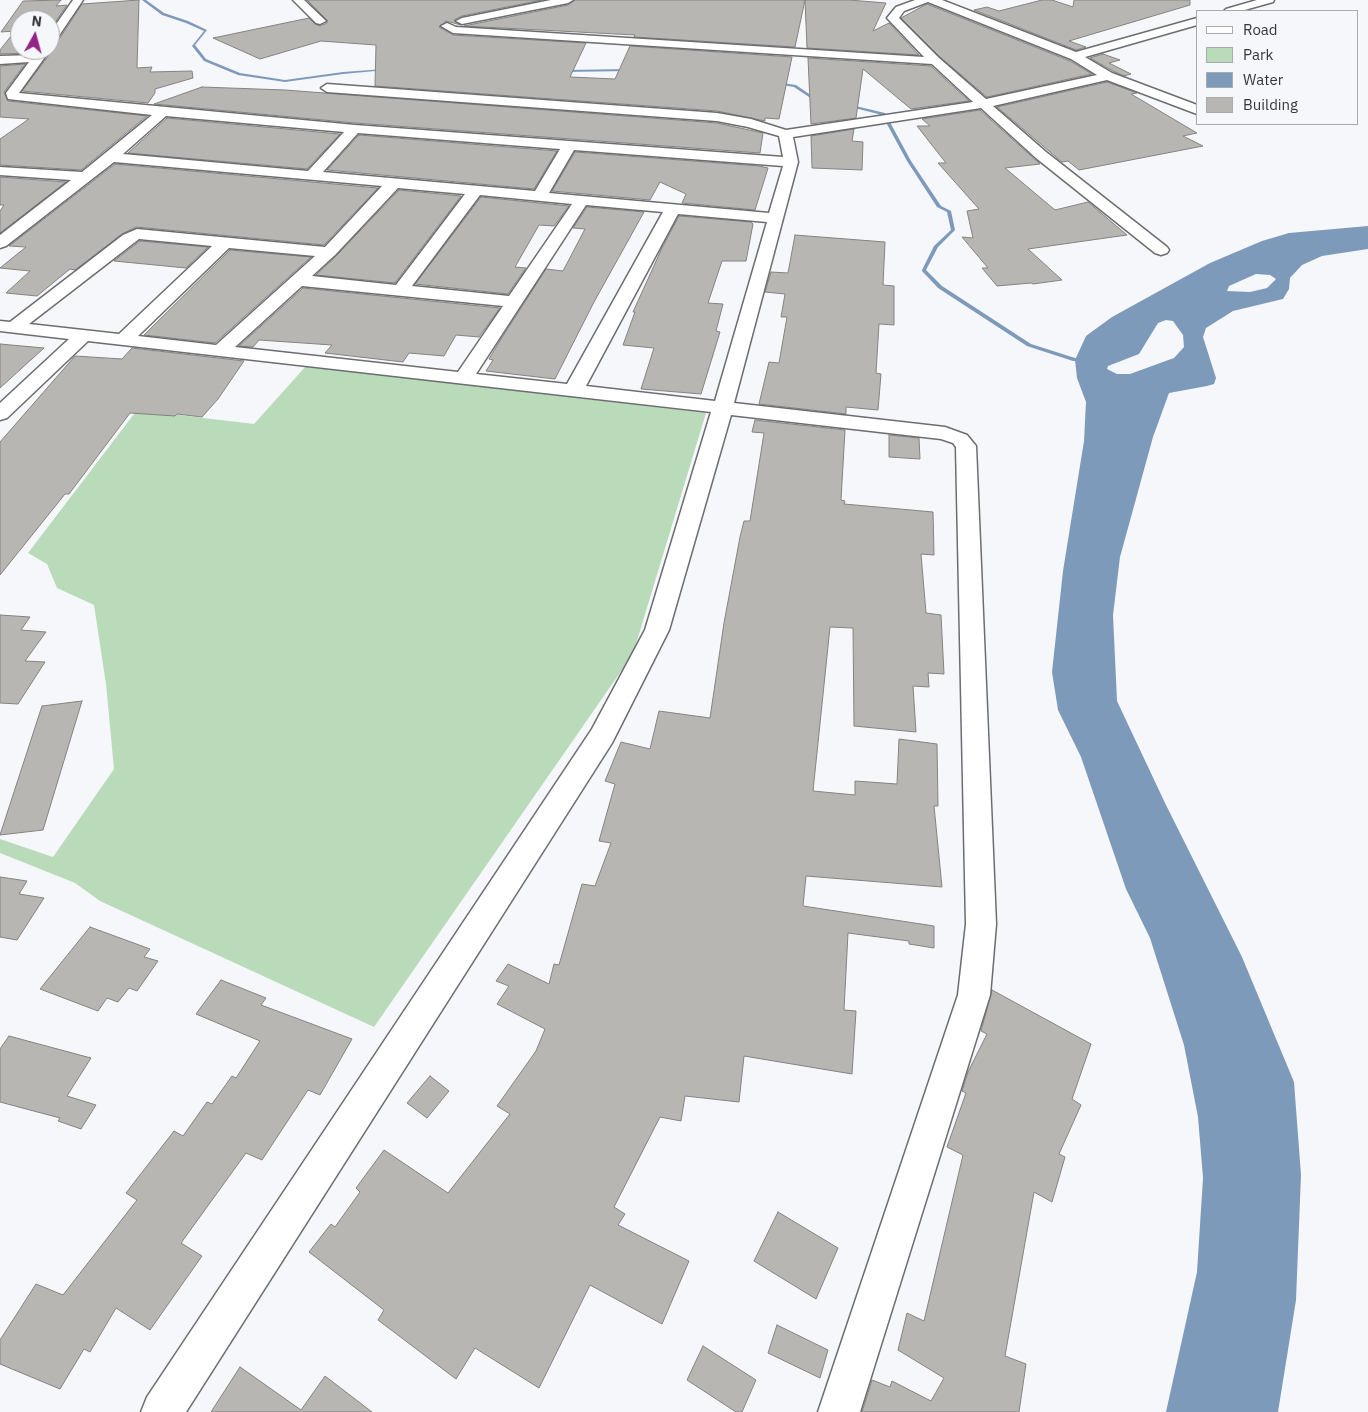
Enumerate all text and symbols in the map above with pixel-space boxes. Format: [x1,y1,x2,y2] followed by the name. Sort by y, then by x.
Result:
[10,10,60,60] north arrow
[1196,10,1358,125] legend
[31,12,43,31] text: N
[1243,20,1278,39] text: Road
[1243,45,1273,64] text: Park
[1243,70,1283,89] text: Water
[1243,95,1298,114] text: Building

